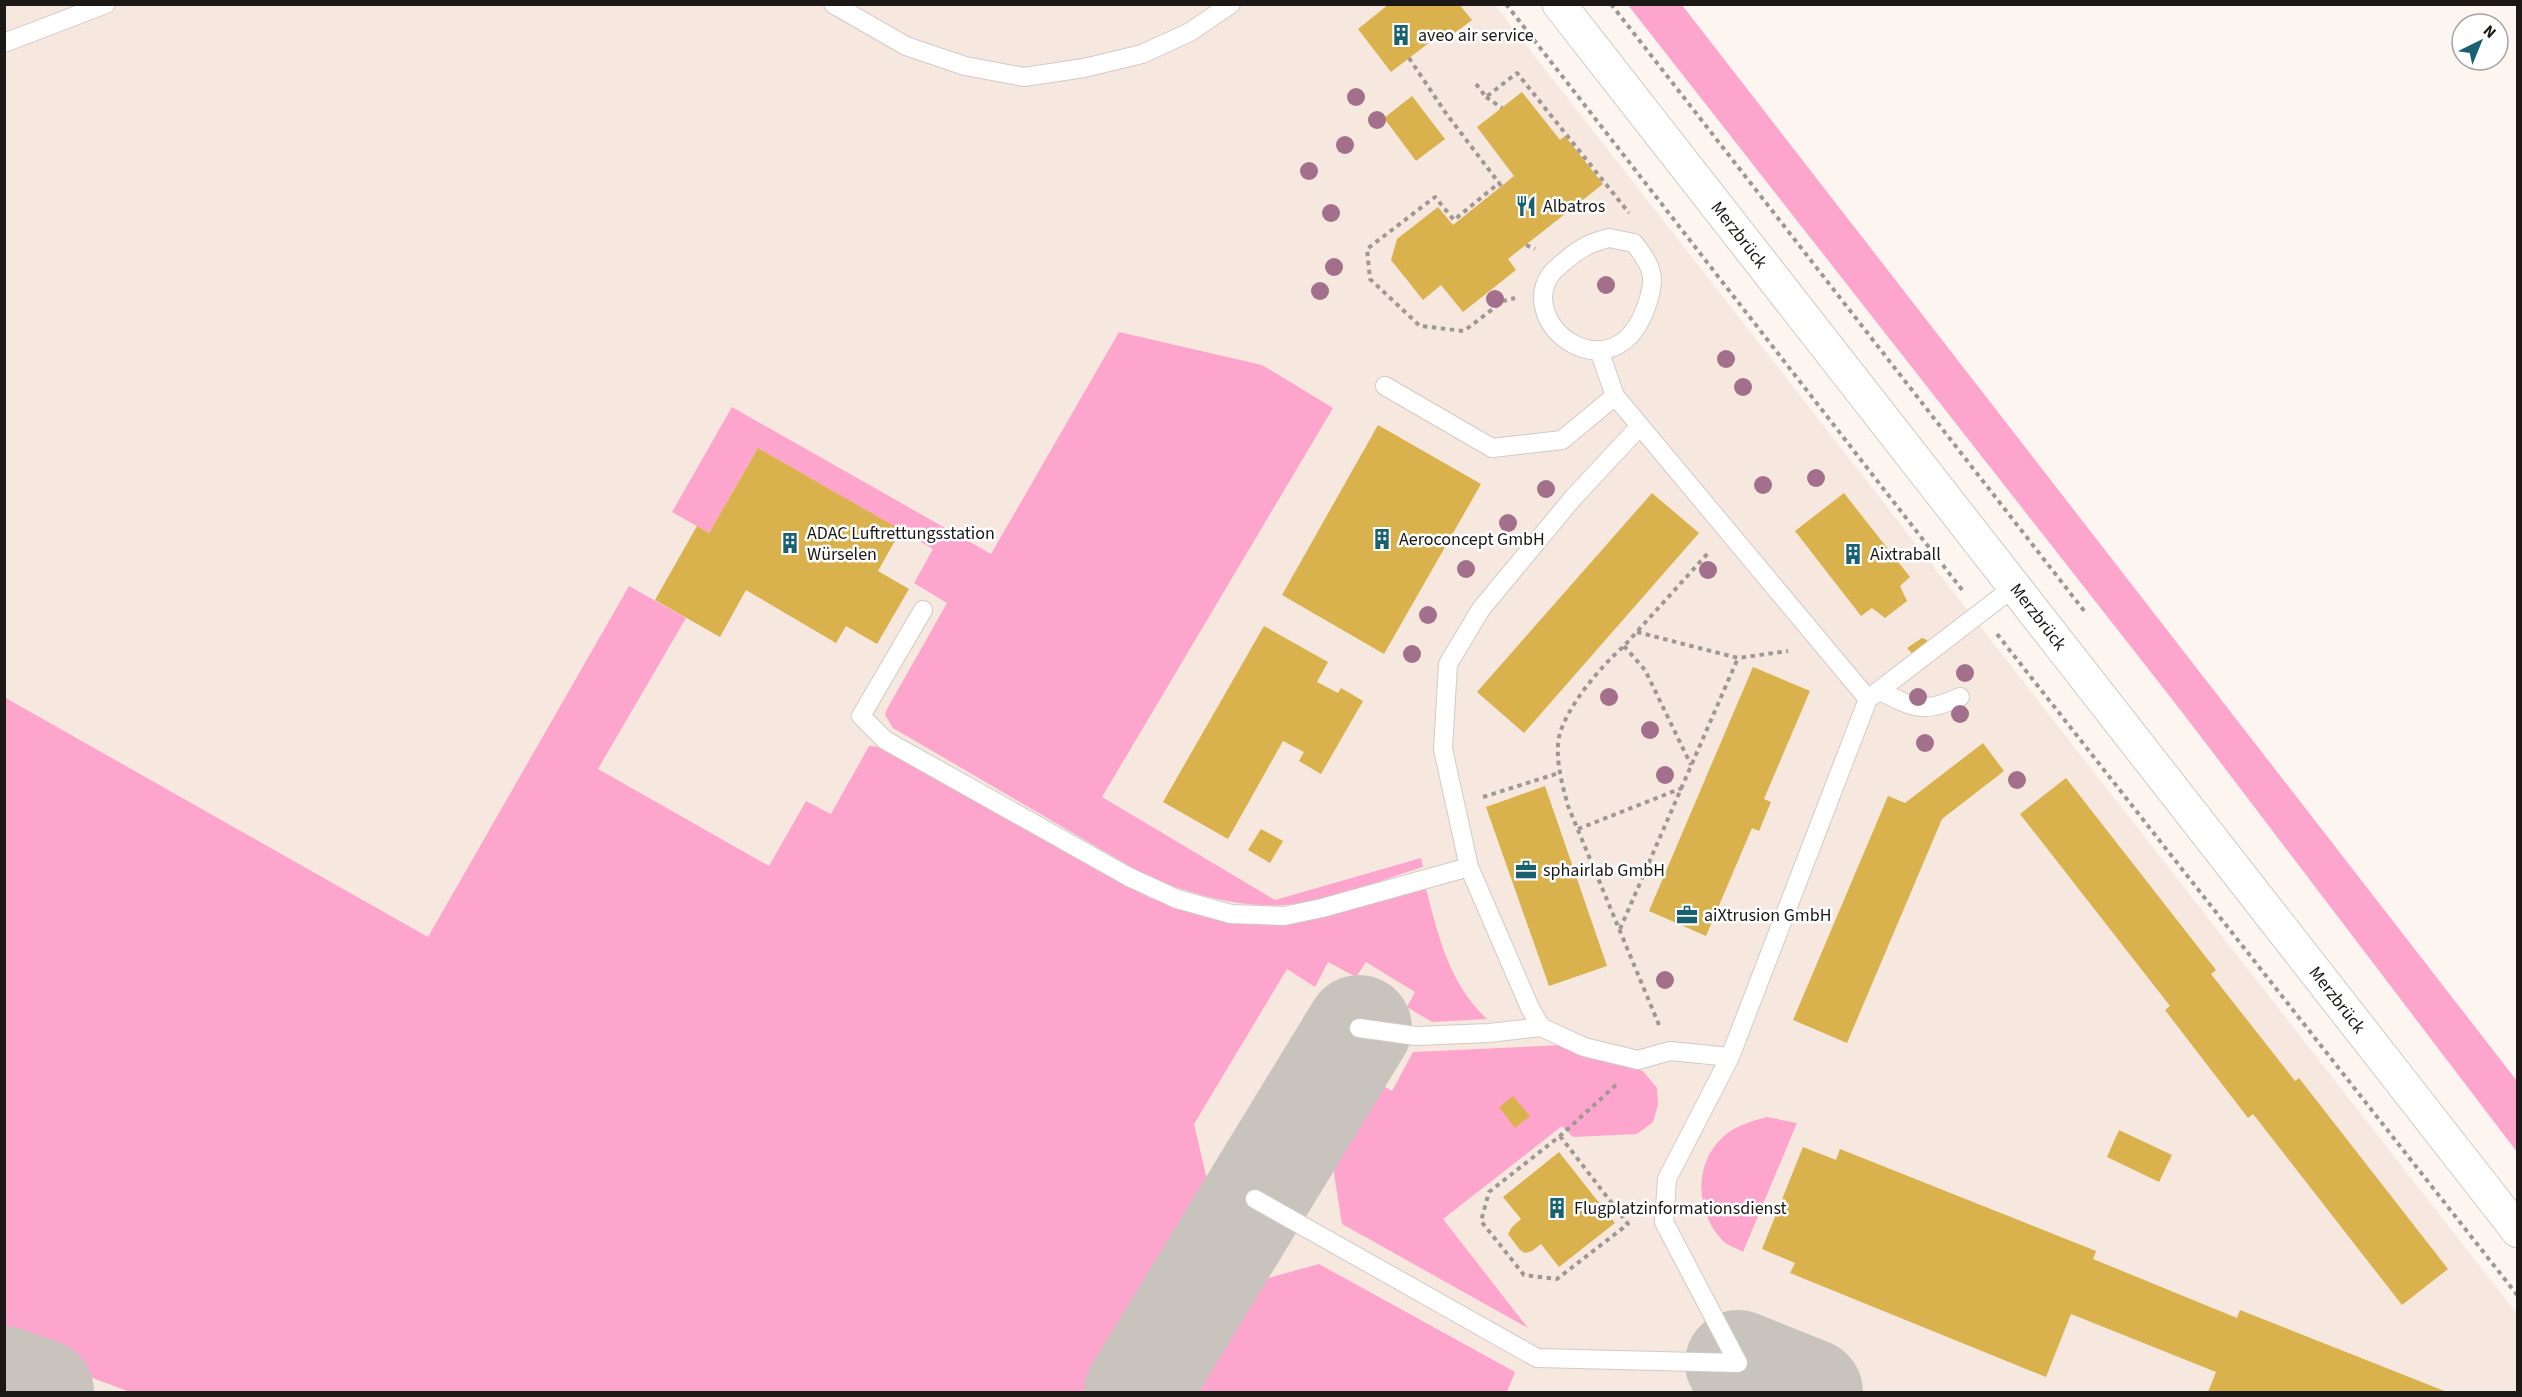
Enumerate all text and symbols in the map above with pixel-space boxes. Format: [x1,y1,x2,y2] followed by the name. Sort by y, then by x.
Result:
[2450,12,2510,72] north arrow
[2478,20,2501,43] text: N
[1389,23,1413,47] building icon: aveo air service
[1418,23,1534,48] place label: aveo air service
[1514,194,1538,218] restaurant icon: Albatros
[1543,194,1605,219] place label: Albatros
[1705,196,1773,274] street label: Merzbrück
[807,521,995,567] place label: ADAC Luftrettungsstation Würselen
[1370,527,1394,551] building icon: Aeroconcept GmbH
[1399,527,1545,552] place label: Aeroconcept GmbH
[778,531,802,555] building icon: ADAC Luftrettungsstation Würselen
[1841,542,1865,566] building icon: Aixtraball
[1870,542,1941,567] place label: Aixtraball
[2004,578,2072,656] street label: Merzbrück
[1514,858,1538,882] office icon: sphairlab GmbH
[1543,858,1665,883] place label: sphairlab GmbH
[1675,903,1699,927] office icon: aiXtrusion GmbH
[1704,903,1831,928] place label: aiXtrusion GmbH
[2303,961,2371,1039] street label: Merzbrück
[1545,1196,1569,1220] building icon: Flugplatzinformationsdienst
[1574,1196,1787,1221] place label: Flugplatzinformationsdienst

